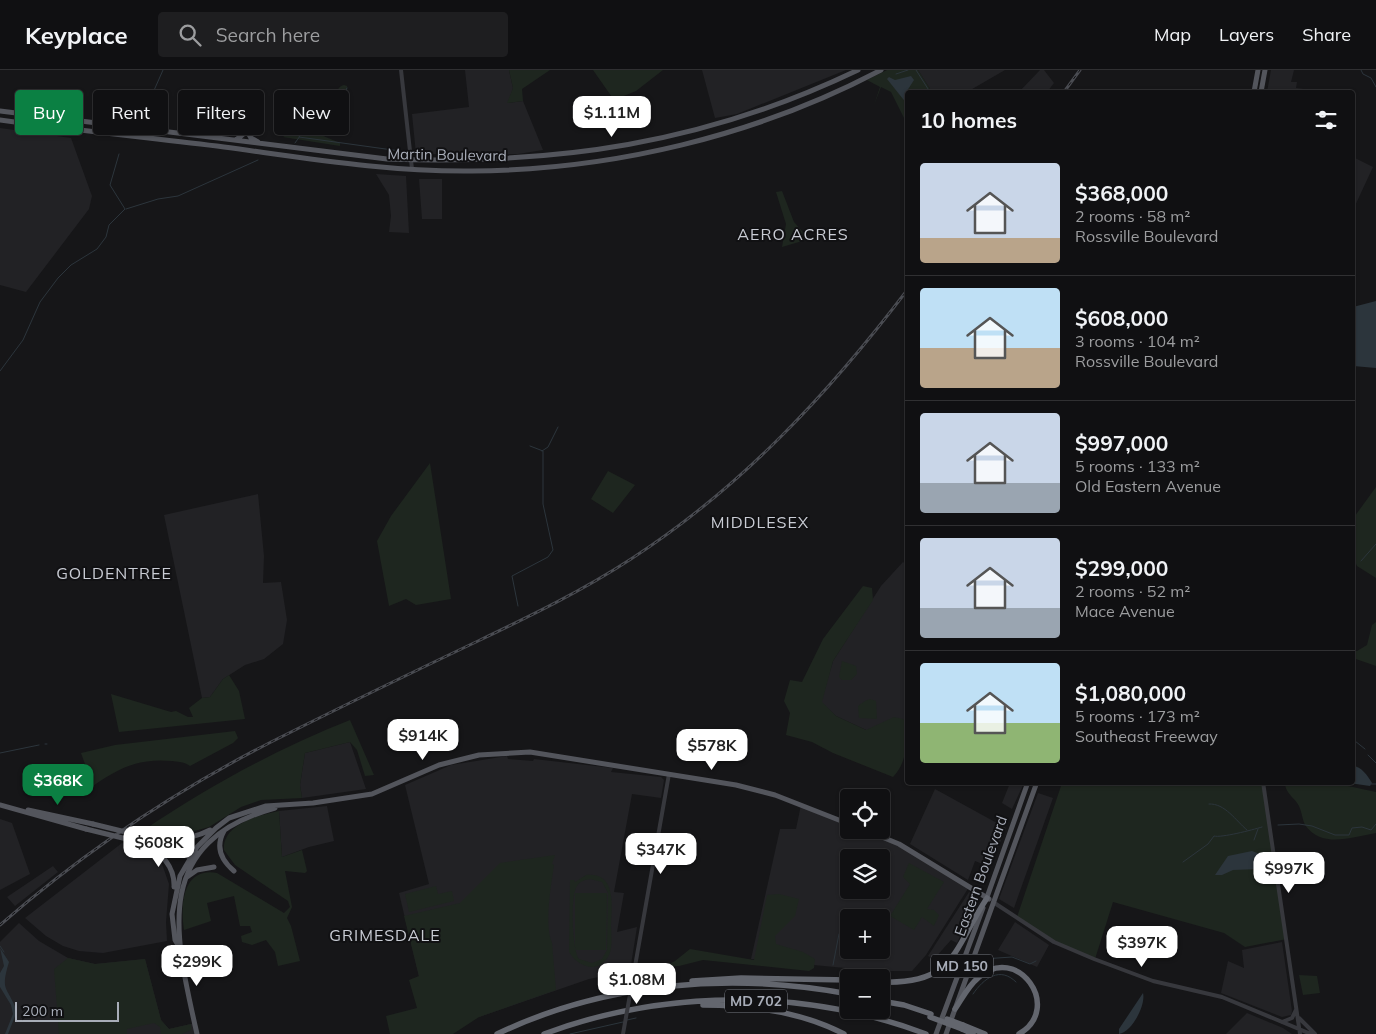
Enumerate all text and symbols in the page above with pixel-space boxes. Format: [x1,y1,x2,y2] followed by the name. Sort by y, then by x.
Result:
[158,12,508,57] search box
[25,20,128,50] text: Keyplace
[176,21,204,49] icon: search
[216,23,320,47] text: Search here
[1154,23,1191,46] text: Map
[1219,23,1274,46] text: Layers
[1302,23,1351,46] text: Share
[15,90,83,135] chip: Buy
[93,90,168,135] chip: Rent
[178,90,264,135] chip: Filters
[274,90,349,135] chip: New
[571,96,653,138] pin: $1.11M
[584,102,640,122] text: $1.11M
[1312,106,1340,134] icon: filters
[920,107,1017,133] text: 10 homes
[387,144,507,165] street label: Martin Boulevard
[1075,180,1168,206] text: $368,000
[960,183,1020,243] icon: home
[1075,206,1190,226] text: 2 rooms · 58 m²
[737,224,849,244] district label: AERO ACRES
[1075,226,1218,246] text: Rossville Boulevard
[1075,305,1168,331] text: $608,000
[960,308,1020,368] icon: home
[1075,331,1200,351] text: 3 rooms · 104 m²
[1075,351,1218,371] text: Rossville Boulevard
[1075,430,1168,456] text: $997,000
[960,433,1020,493] icon: home
[1075,456,1200,476] text: 5 rooms · 133 m²
[1075,476,1221,496] text: Old Eastern Avenue
[711,512,809,532] district label: MIDDLESEX
[1075,555,1168,581] text: $299,000
[960,558,1020,618] icon: home
[56,563,172,583] district label: GOLDENTREE
[1075,581,1190,601] text: 2 rooms · 52 m²
[1075,601,1175,621] text: Mace Avenue
[1075,680,1186,706] text: $1,080,000
[960,683,1020,743] icon: home
[1075,706,1200,726] text: 5 rooms · 173 m²
[388,718,458,761] pin: $914K
[398,725,448,745] text: $914K
[1075,726,1218,746] text: Southeast Freeway
[677,728,747,771] pin: $578K
[687,735,737,755] text: $578K
[23,764,93,806] pin: $368K
[33,770,83,790] text: $368K
[840,789,890,1019] map controls
[840,789,890,839] button: locate
[950,813,1011,939] street label: Eastern Boulevard
[124,826,194,868] pin: $608K
[134,832,184,852] text: $608K
[626,832,696,875] pin: $347K
[636,839,686,859] text: $347K
[840,849,890,899] button: layers
[1254,852,1324,894] pin: $997K
[1264,858,1314,878] text: $997K
[840,909,890,959] button: +
[329,925,441,945] district label: GRIMESDALE
[1107,926,1177,968] pin: $397K
[1117,932,1167,952] text: $397K
[162,944,232,987] pin: $299K
[172,951,222,971] text: $299K
[931,954,993,978] road number: MD 150
[596,962,678,1005] pin: $1.08M
[609,969,665,989] text: $1.08M
[840,969,890,1019] button: −
[725,989,787,1012] road number: MD 702
[15,999,119,1022] scale bar
[22,1002,63,1020] text: 200 m

